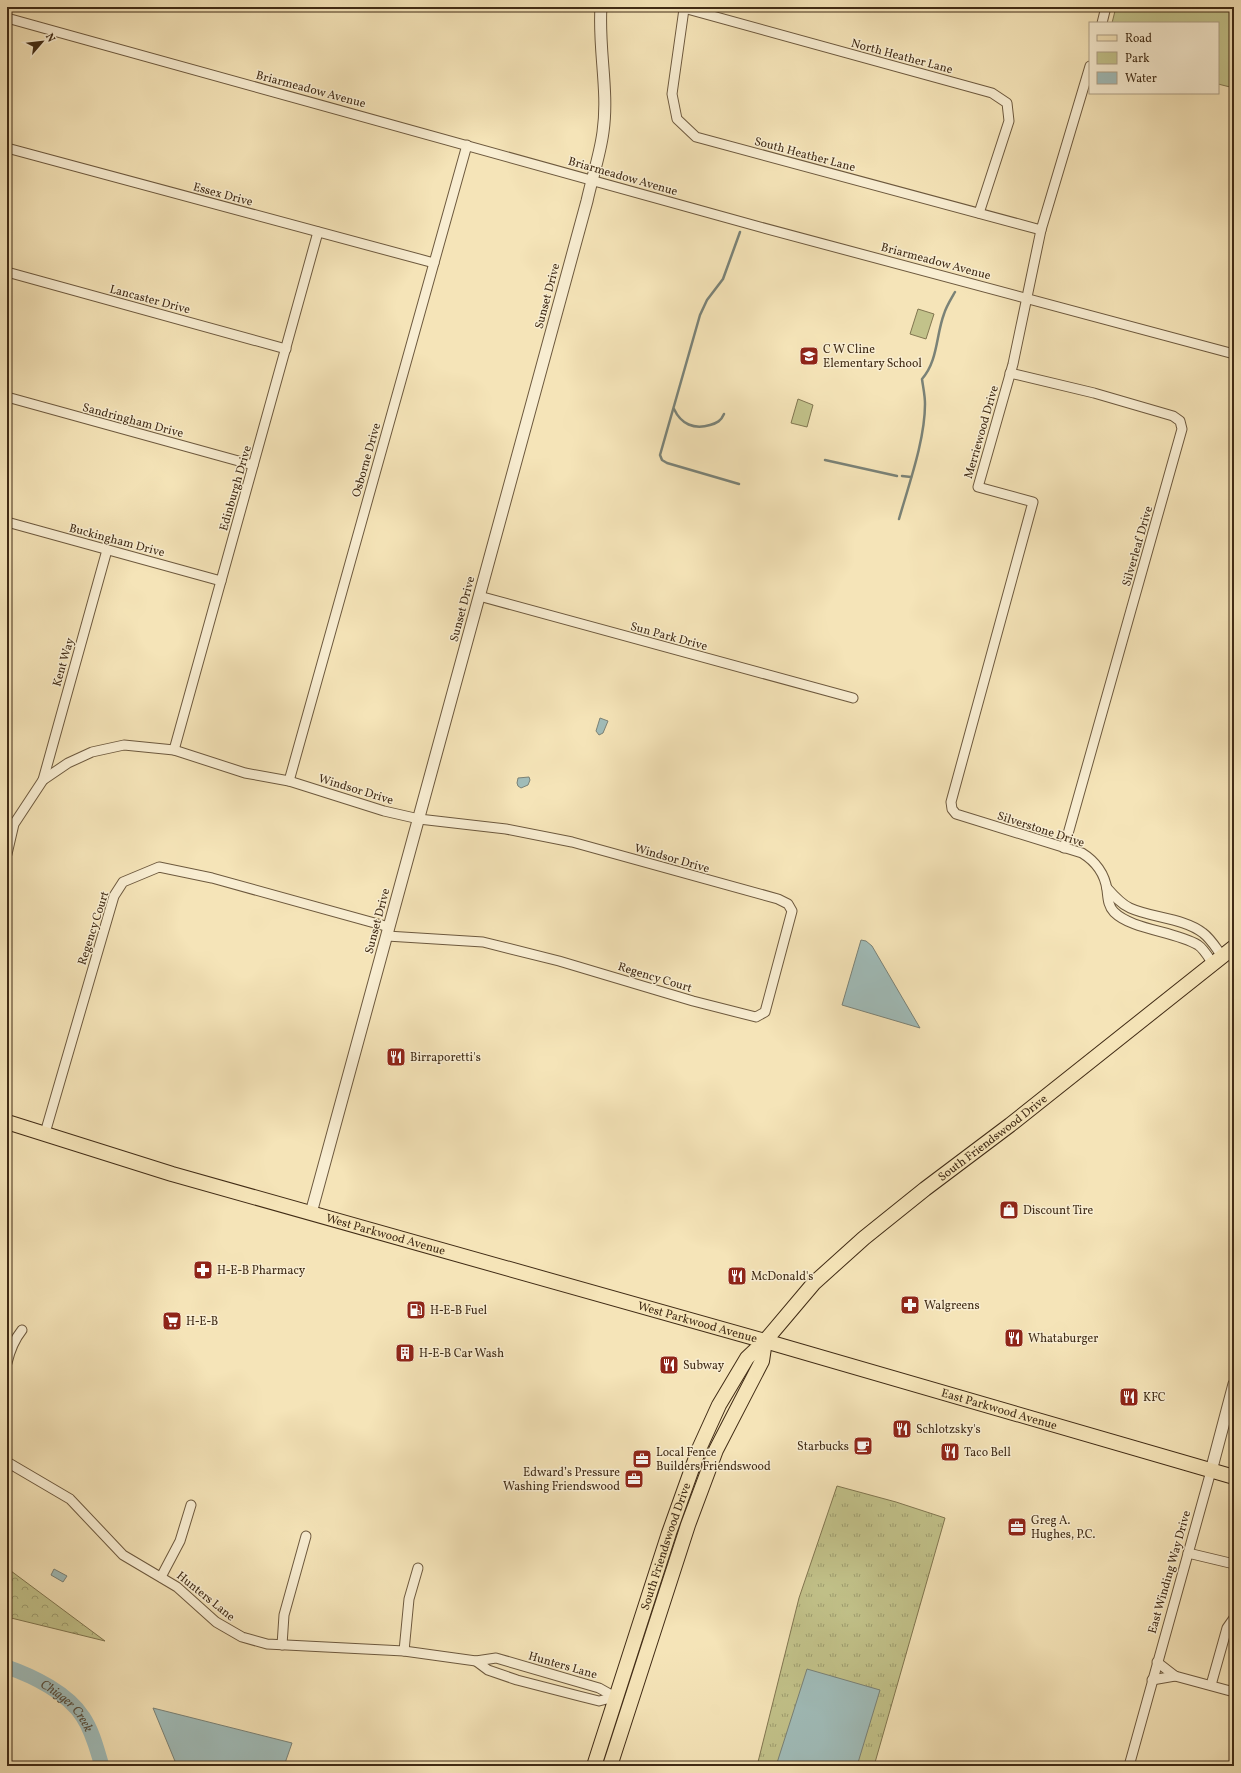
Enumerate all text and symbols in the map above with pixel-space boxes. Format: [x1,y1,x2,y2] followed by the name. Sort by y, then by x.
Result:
[22,22,62,62] north arrow
[1089,22,1219,94] legend
[41,31,58,45] text: N
[1125,31,1152,47] text: Road
[849,36,955,78] street label: North Heather Lane
[1125,51,1150,67] text: Park
[254,68,368,112] street label: Briarmeadow Avenue
[1125,71,1157,87] text: Water
[752,134,857,176] street label: South Heather Lane
[566,154,680,200] street label: Briarmeadow Avenue
[191,179,255,211] street label: Essex Drive
[879,240,993,284] street label: Briarmeadow Avenue
[532,261,564,331] street label: Sunset Drive
[108,282,192,318] street label: Lancaster Drive
[823,342,922,372] place label: C W Cline Elementary School
[798,345,820,367] school or university icon: C W Cline Elementary School
[961,384,1003,481] street label: Merriewood Drive
[80,400,185,442] street label: Sandringham Drive
[349,421,385,499] street label: Osborne Drive
[216,443,256,533] street label: Edinburgh Drive
[1119,504,1157,588] street label: Silverleaf Drive
[67,521,167,561] street label: Buckingham Drive
[447,574,479,644] street label: Sunset Drive
[628,619,709,655] street label: Sun Park Drive
[49,636,79,689] street label: Kent Way
[316,771,395,809] street label: Windsor Drive
[995,808,1087,852] street label: Silverstone Drive
[632,841,711,877] street label: Windsor Drive
[362,886,394,956] street label: Sunset Drive
[74,889,113,967] street label: Regency Court
[616,959,694,997] street label: Regency Court
[385,1046,407,1068] restaurant icon: Birraporetti's
[410,1050,481,1066] place label: Birraporetti's
[935,1091,1051,1185] street label: South Friendswood Drive
[998,1199,1020,1221] shop icon: Discount Tire
[1023,1203,1094,1219] place label: Discount Tire
[324,1211,447,1260] street label: West Parkwood Avenue
[192,1259,214,1281] pharmacy icon: H-E-B Pharmacy
[217,1263,306,1279] place label: H-E-B Pharmacy
[726,1265,748,1287] restaurant icon: McDonald's
[751,1269,813,1285] place label: McDonald's
[899,1294,921,1316] pharmacy icon: Walgreens
[924,1298,980,1314] place label: Walgreens
[405,1299,427,1321] fuel station icon: H-E-B Fuel
[636,1299,759,1347] street label: West Parkwood Avenue
[430,1303,488,1319] place label: H-E-B Fuel
[161,1310,183,1332] supermarket icon: H-E-B
[186,1314,218,1330] place label: H-E-B
[1003,1327,1025,1349] restaurant icon: Whataburger
[1028,1331,1098,1347] place label: Whataburger
[394,1342,416,1364] building icon: H-E-B Car Wash
[419,1346,504,1362] place label: H-E-B Car Wash
[658,1354,680,1376] restaurant icon: Subway
[683,1358,725,1374] place label: Subway
[939,1386,1059,1434] street label: East Parkwood Avenue
[1118,1386,1140,1408] restaurant icon: KFC
[1143,1390,1166,1406] place label: KFC
[891,1418,913,1440] restaurant icon: Schlotzsky's
[916,1422,981,1438] place label: Schlotzsky's
[852,1435,874,1457] cafe icon: Starbucks
[797,1439,849,1455] place label: Starbucks
[939,1441,961,1463] restaurant icon: Taco Bell
[656,1445,771,1475] place label: Local Fence Builders Friendswood
[964,1445,1011,1461] place label: Taco Bell
[631,1448,653,1470] office icon: Local Fence Builders Friendswood
[503,1465,620,1495] place label: Edward’s Pressure Washing Friendswood
[623,1468,645,1490] office icon: Edward’s Pressure Washing Friendswood
[638,1480,695,1612] street label: South Friendswood Drive
[1145,1509,1195,1636] street label: East Winding Way Drive
[1031,1513,1096,1543] place label: Greg A. Hughes, P.C.
[1006,1516,1028,1538] office icon: Greg A. Hughes, P.C.
[173,1568,238,1625] street label: Hunters Lane
[526,1649,599,1684] street label: Hunters Lane
[36,1676,97,1735] water label: Chigger Creek

